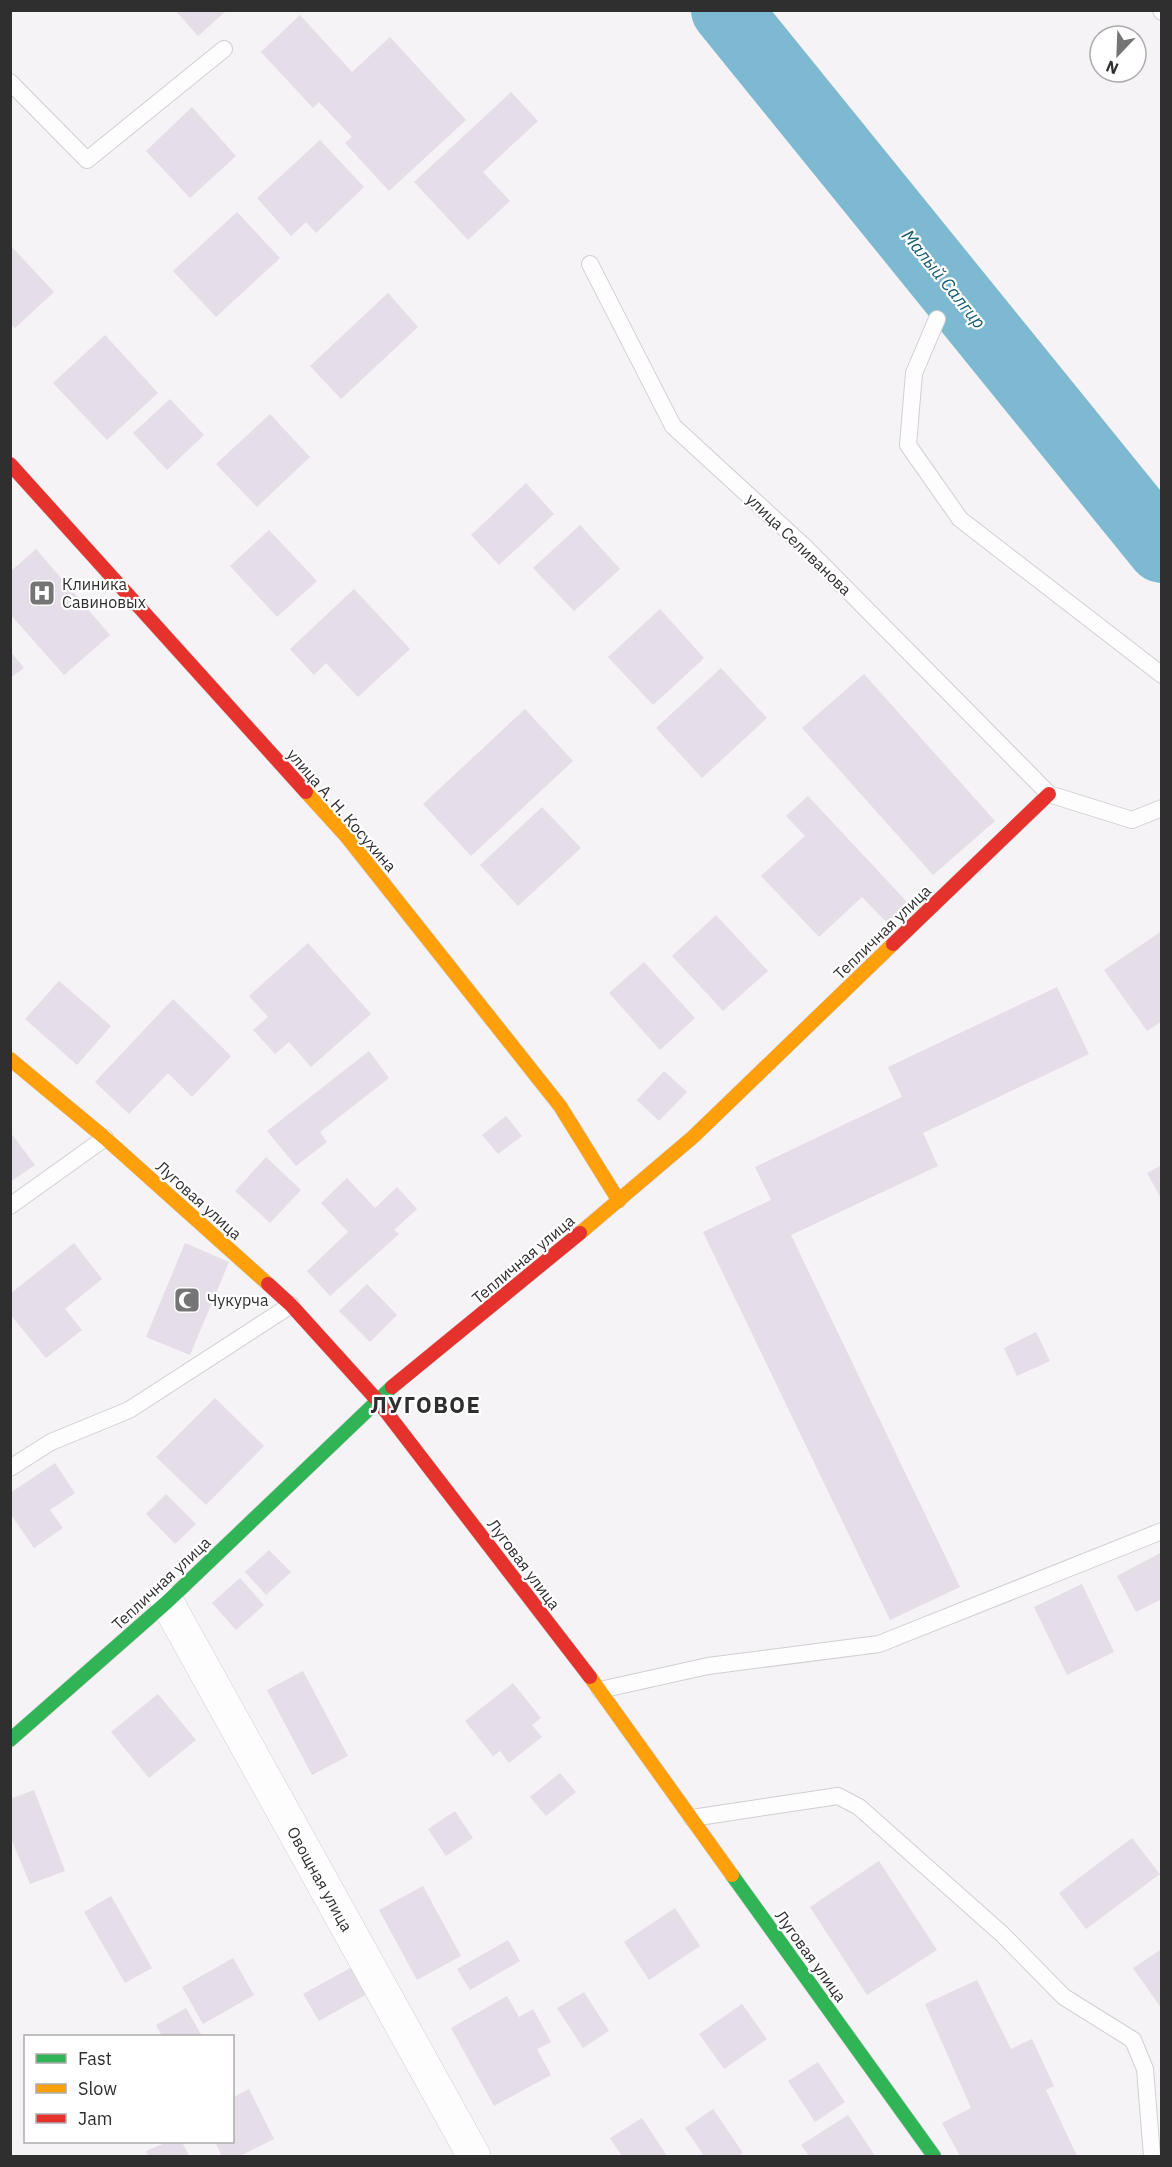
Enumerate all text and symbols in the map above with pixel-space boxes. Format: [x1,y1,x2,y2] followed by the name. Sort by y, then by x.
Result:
[1088,24,1148,84] north arrow
[1103,56,1121,79] text: N
[897,225,991,333] water label: Малый Салгир
[742,489,856,600] street label: улица Селиванова
[62,574,146,612] place label: Клиника Савиновых
[27,578,57,608] hospital icon: Клиника Савиновых
[283,744,401,876] street label: улица А. Н. Косухина
[829,880,935,984] street label: Тепличная улица
[152,1156,246,1244] street label: Луговая улица
[468,1210,579,1308] street label: Тепличная улица
[172,1285,202,1315] mosque icon: Чукурча
[207,1290,269,1310] place label: Чукурча
[371,1390,481,1419] district label: ЛУГОВОЕ
[483,1515,565,1614] street label: Луговая улица
[107,1532,215,1634] street label: Тепличная улица
[283,1823,357,1935] street label: Овощная улица
[771,1906,851,2006] street label: Луговая улица
[24,2035,234,2143] legend
[78,2047,112,2070] text: Fast
[78,2077,117,2100] text: Slow
[78,2107,113,2130] text: Jam

